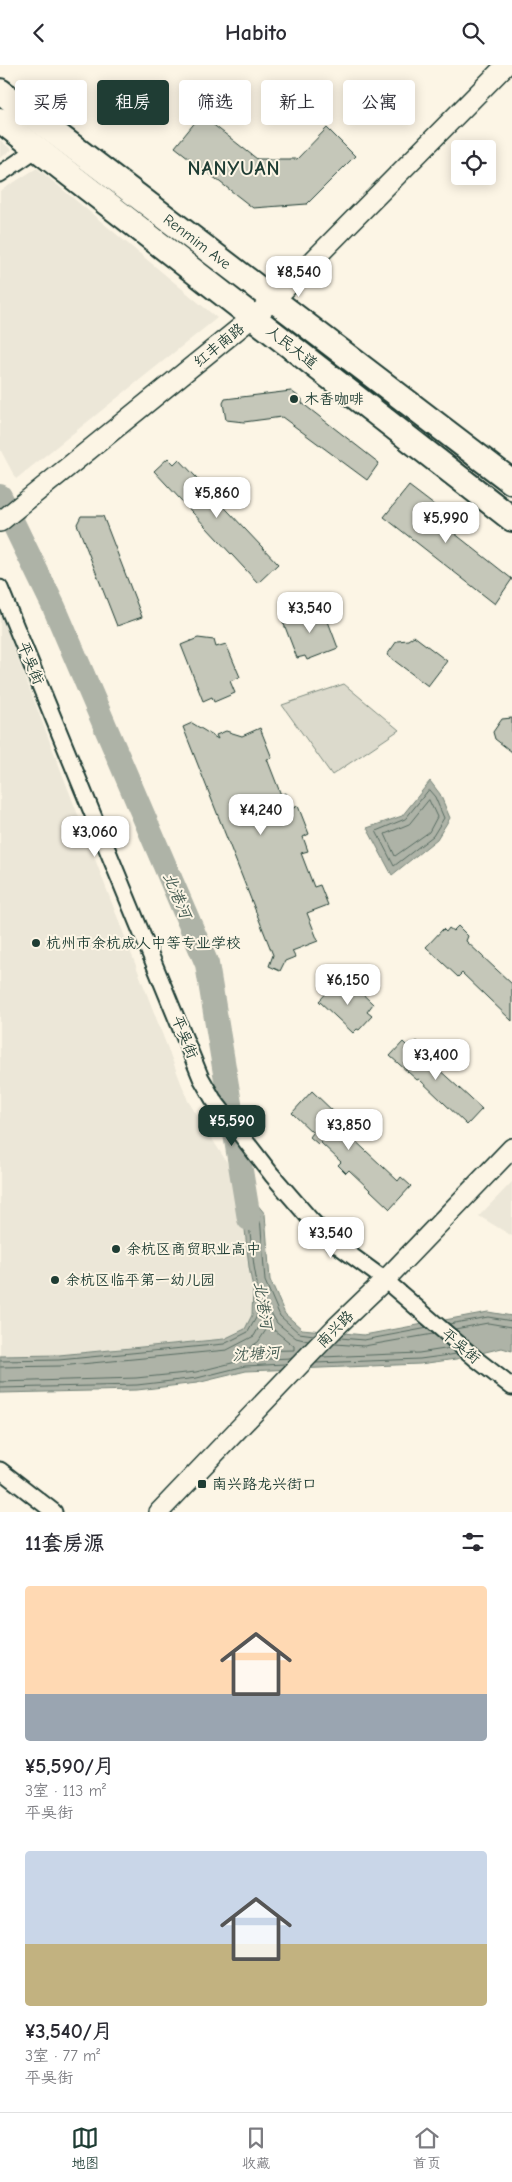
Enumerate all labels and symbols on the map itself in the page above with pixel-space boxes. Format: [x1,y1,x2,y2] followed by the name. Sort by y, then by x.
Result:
[187,157,281,180] district label: NANYUAN
[160,210,235,273] street label: Renmim Ave
[258,255,340,298] pin: ¥8,540
[190,319,248,371] street label: 红丰南路
[263,321,321,373] street label: 人民大道
[304,390,364,408] place label: 木香咖啡
[288,393,300,405] marker: 木香咖啡
[176,477,258,519] pin: ¥5,860
[405,501,487,544] pin: ¥5,990
[269,591,351,634] pin: ¥3,540
[14,639,48,687] street label: 平吴街
[220,793,302,836] pin: ¥4,240
[54,815,136,858] pin: ¥3,060
[159,870,196,924] water label: 北港河
[46,934,241,952] place label: 杭州市余杭成人中等专业学校
[30,937,42,949] marker: 杭州市余杭成人中等专业学校
[307,963,389,1006] pin: ¥6,150
[168,1013,202,1061] street label: 平吴街
[395,1039,477,1081] pin: ¥3,400
[191,1105,273,1147] pin: ¥5,590
[308,1109,390,1151] pin: ¥3,850
[290,1217,372,1259] pin: ¥3,540
[126,1240,261,1258] place label: 余杭区商贸职业高中
[110,1243,122,1255] marker: 余杭区商贸职业高中
[65,1271,215,1289] place label: 余杭区临平第一幼儿园
[49,1274,61,1286] marker: 余杭区临平第一幼儿园
[250,1280,276,1333] water label: 北港河
[313,1307,357,1351] street label: 南兴路
[438,1325,484,1367] street label: 平吴街
[231,1343,284,1365] water label: 沈塘河
[212,1475,317,1493] place label: 南兴路龙兴街口
[196,1478,208,1490] marker: 南兴路龙兴街口

